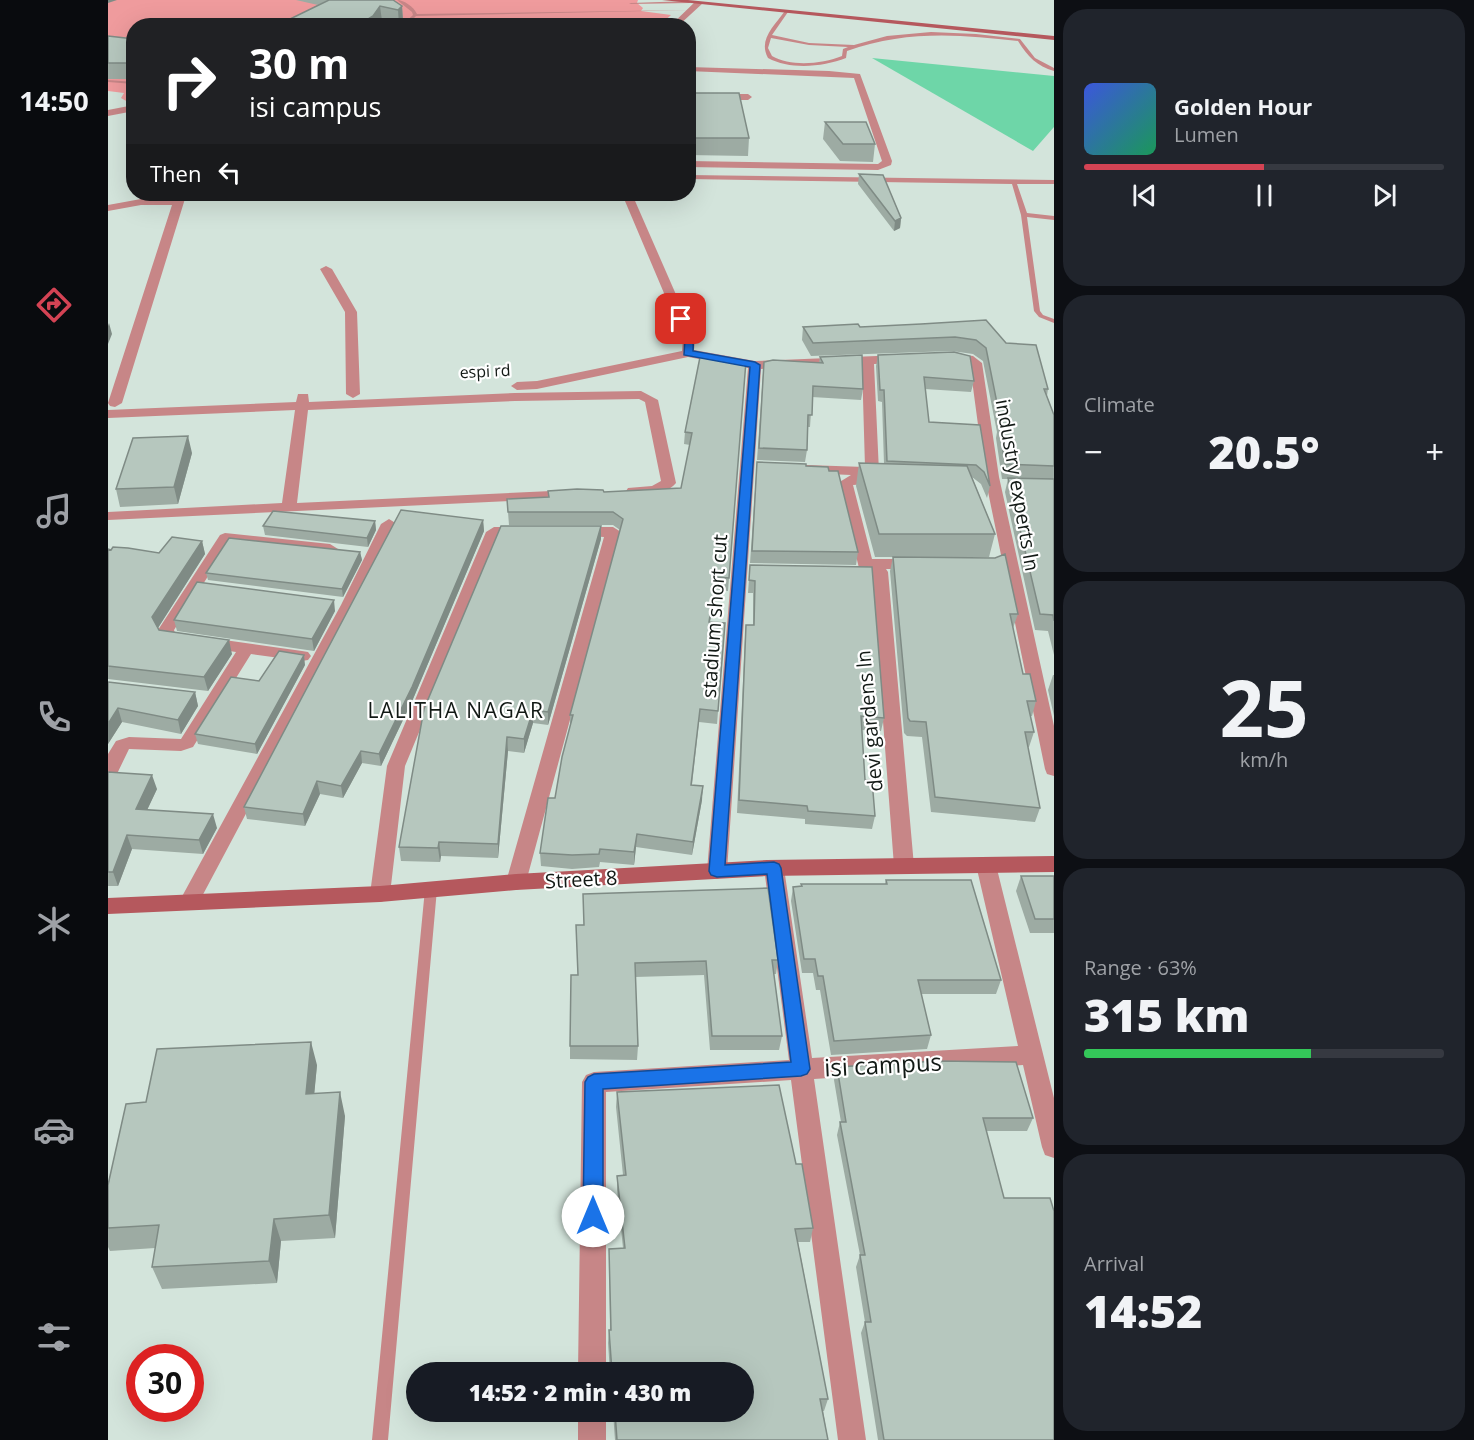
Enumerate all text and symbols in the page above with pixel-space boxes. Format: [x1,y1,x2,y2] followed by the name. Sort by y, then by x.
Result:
[249,34,349,91] text: 30 m
[150,42,228,120] icon: right
[19,82,89,119] text: 14:50
[249,88,381,125] text: isi campus
[1174,91,1312,121] text: Golden Hour
[1174,121,1239,148] text: Lumen
[213,156,246,189] icon: left
[150,158,201,188] text: Then
[1128,179,1161,212] icon: previous
[1248,179,1281,212] icon: pause
[1368,179,1401,212] icon: next
[33,284,75,326] icon: directions
[655,293,706,344] pin
[664,302,697,335] icon: arrive
[459,359,511,383] street label: espi rd
[1084,391,1155,418] text: Climate
[990,397,1046,573] street label: industry experts ln
[1208,421,1320,482] text: 20.5°
[1084,429,1103,474] text: −
[1425,429,1444,474] text: +
[33,490,75,532] icon: music
[695,533,733,699] street label: stadium short cut
[849,649,889,793] street label: devi gardens ln
[1219,654,1309,760] text: 25
[33,696,75,738] icon: phone
[368,696,544,724] district label: LALITHA NAGAR
[1240,746,1288,773] text: km/h
[544,864,618,894] street label: Street 8
[33,903,75,945] icon: climate
[1084,954,1197,981] text: Range · 63%
[1084,984,1249,1045] text: 315 km
[823,1044,943,1084] street label: isi campus
[33,1109,75,1151] icon: car
[561,1184,625,1248] position arrow
[1084,1250,1144,1277] text: Arrival
[1084,1280,1202,1341] text: 14:52
[33,1316,75,1358] icon: filters
[126,1344,204,1422] speed limit sign: 30
[469,1377,691,1407] text: 14:52 · 2 min · 430 m

